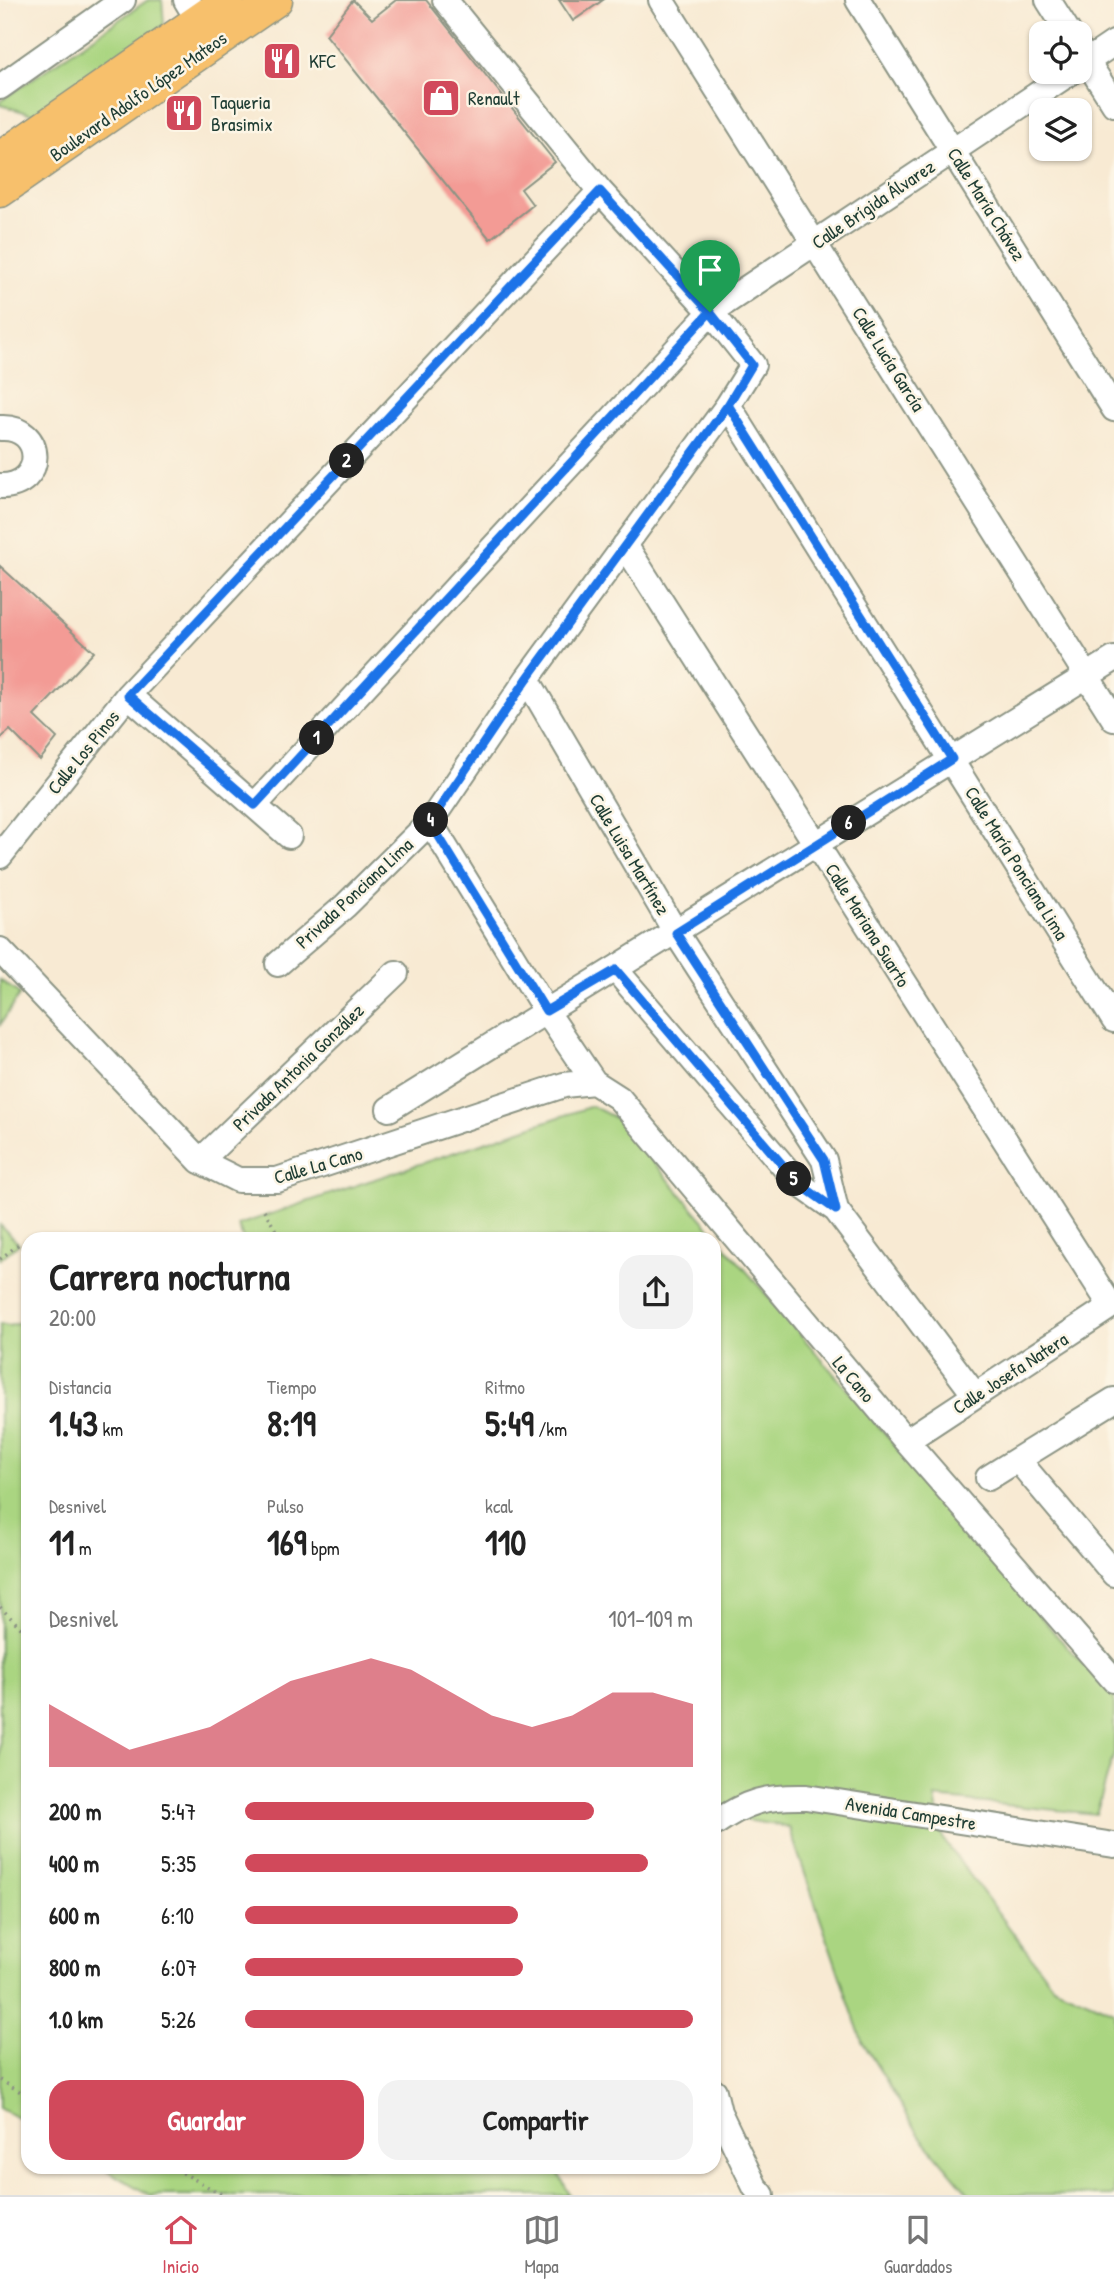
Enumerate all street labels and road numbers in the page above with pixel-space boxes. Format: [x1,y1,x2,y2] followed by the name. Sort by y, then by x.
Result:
[44,25,232,167] street label: Boulevard Adolfo López Mateos
[942,142,1032,266] street label: Calle María Chávez
[806,153,940,255] street label: Calle Brígida Álvarez
[846,302,932,417] street label: Calle Lucía García
[41,704,125,800] street label: Calle Los Pinos
[959,781,1075,945] street label: Calle María Ponciana Lima
[584,789,676,919] street label: Calle Luisa Martínez
[290,831,419,954] street label: Privada Ponciana Lima
[820,858,917,992] street label: Calle Mariana Suarto
[227,997,369,1137] street label: Privada Antonia González
[271,1140,366,1190] street label: Calle La Cano
[947,1326,1073,1420] street label: Calle Josefa Natera
[827,1350,881,1408] street label: La Cano
[844,1790,979,1836] street label: Avenida Campestre

